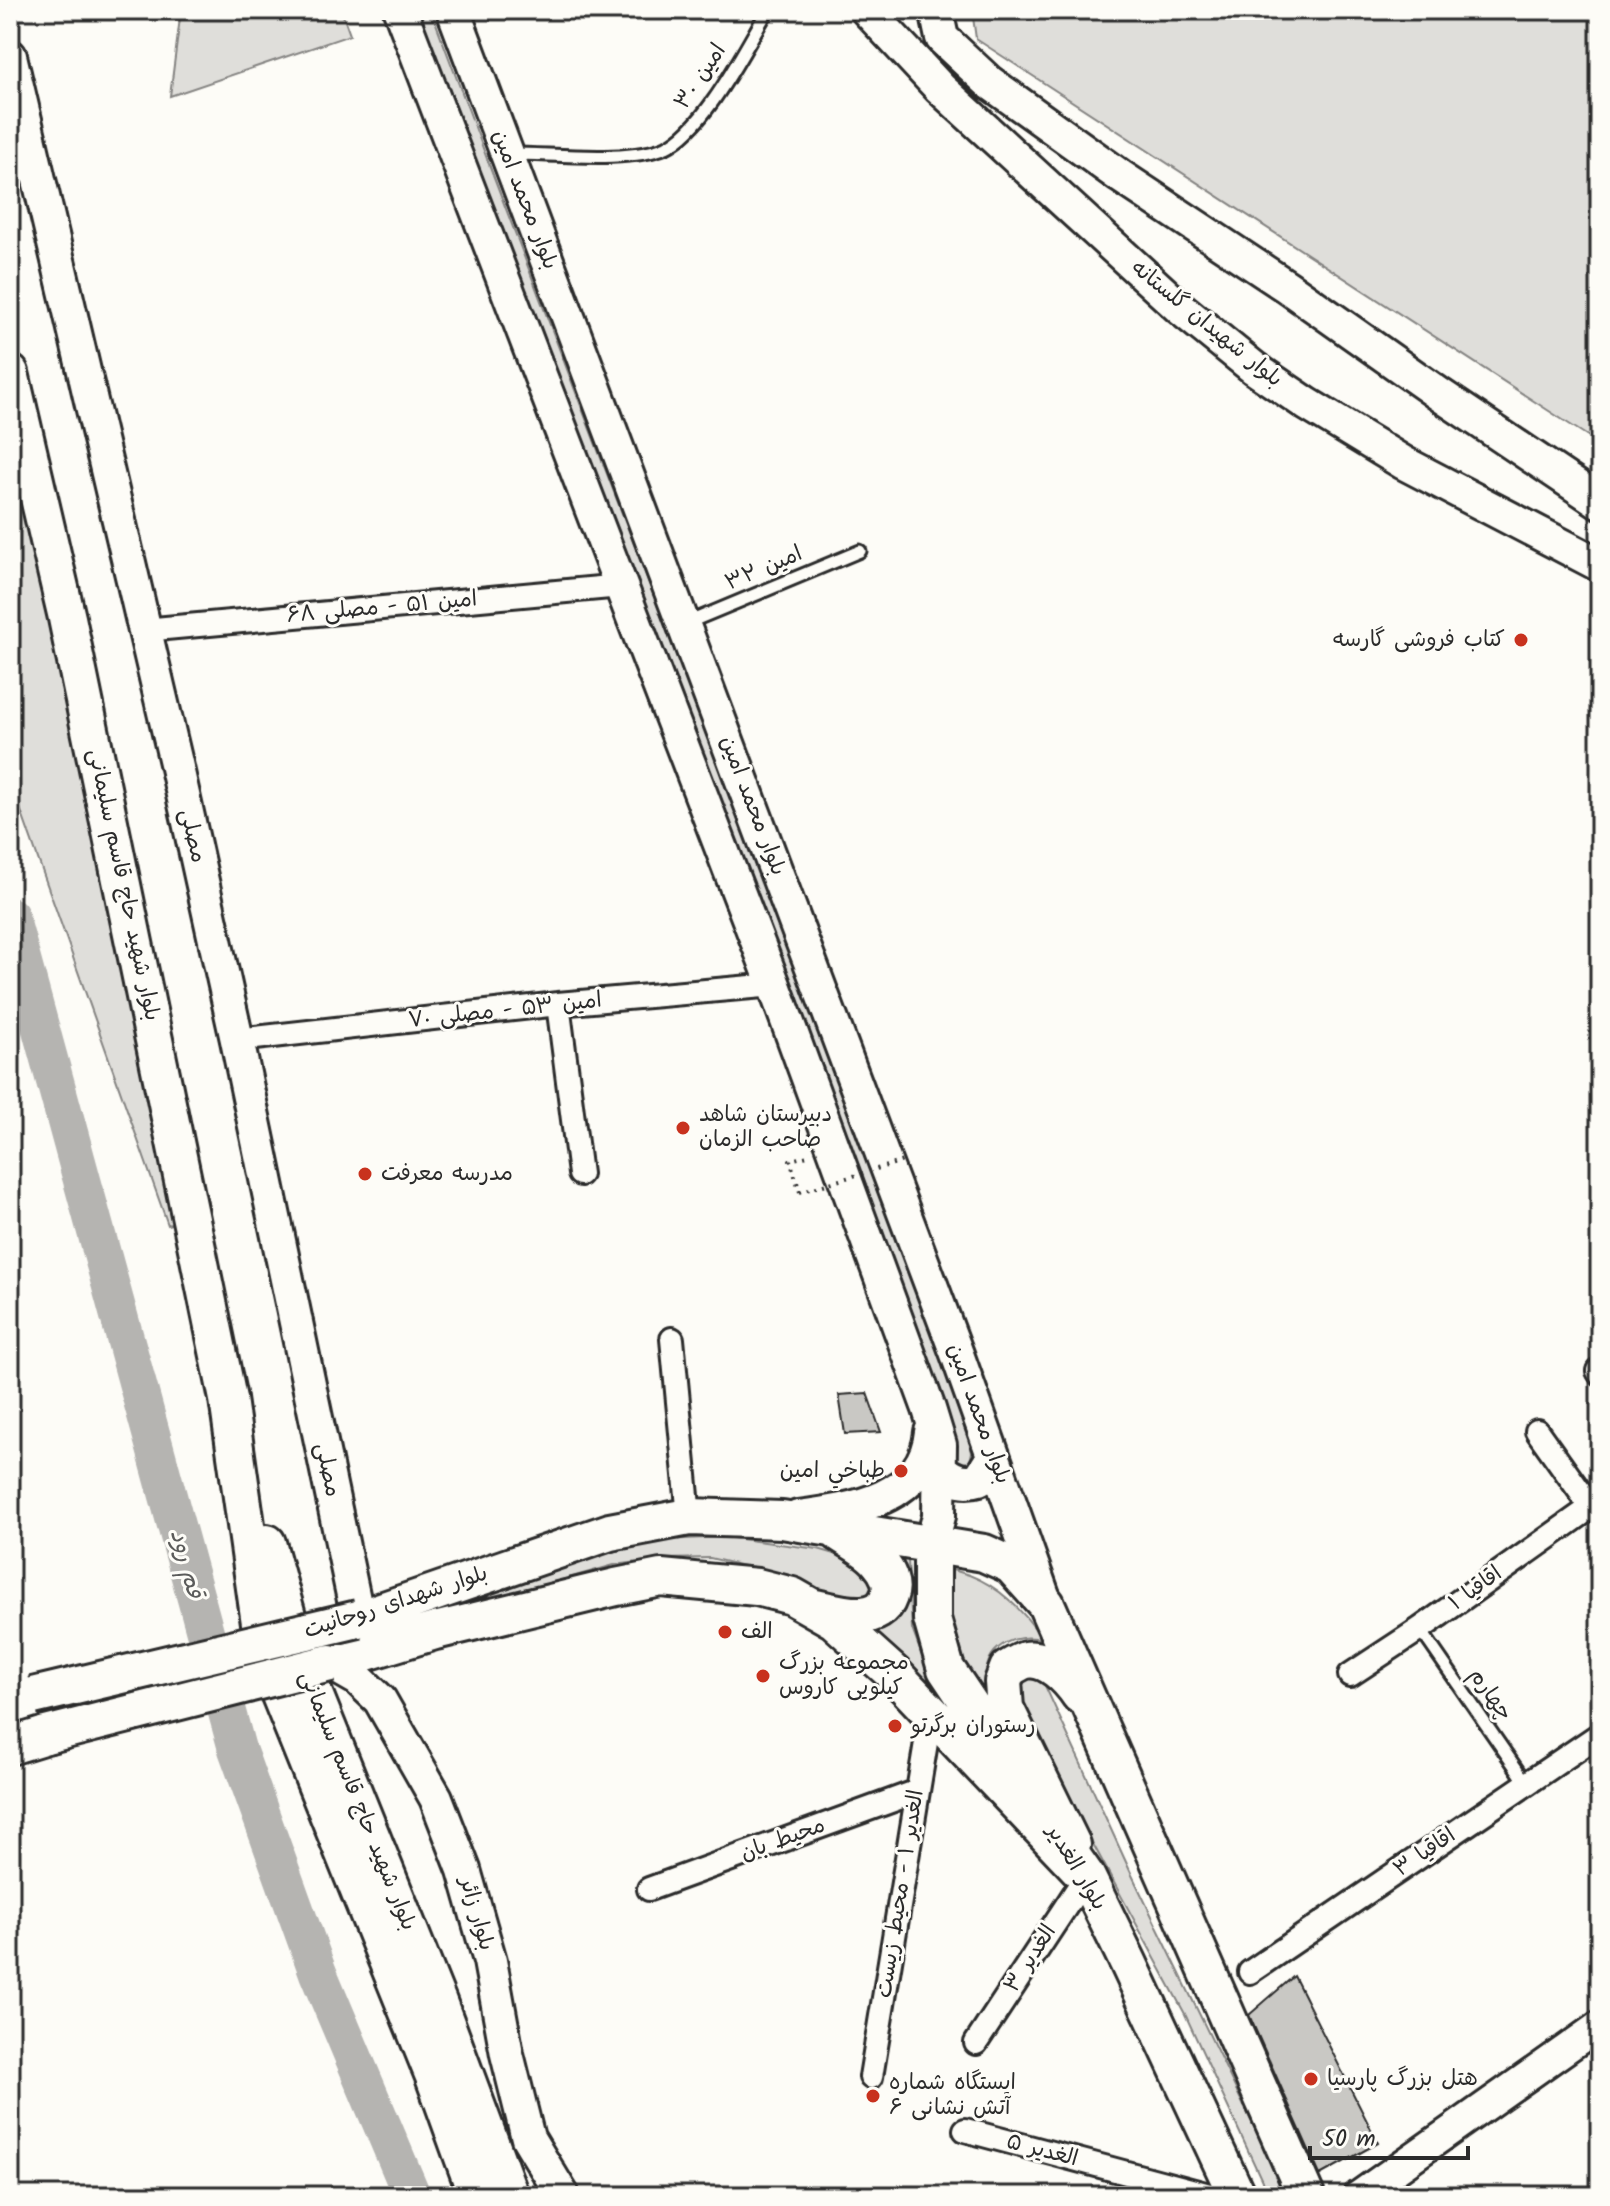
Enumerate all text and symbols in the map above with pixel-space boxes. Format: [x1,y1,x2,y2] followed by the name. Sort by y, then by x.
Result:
[666,37,736,117] street label: امین ۳۰
[481,125,567,275] street label: بلوار محمد امین
[1122,251,1290,397] street label: بلوار شهیدان گلستانه
[720,537,808,601] street label: امین ۳۲
[285,582,479,634] street label: امین ۵۱ - مصلی ۶۸
[1333,623,1505,658] place label: کتاب فروشی گارسه
[1512,631,1530,649] marker: کتاب فروشی گارسه
[709,731,795,881] street label: بلوار محمد امین
[77,746,169,1024] street label: بلوار شهید حاج قاسم سلیمانی
[169,806,215,866] street label: مصلی
[406,983,604,1039] street label: امین ۵۳ - مصلی ۷۰
[699,1098,832,1158] place label: دبیرستان شاهد صاحب الزمان
[674,1119,692,1137] marker: دبیرستان شاهد صاحب الزمان
[381,1157,513,1192] place label: مدرسه معرفت
[356,1165,374,1183] marker: مدرسه معرفت
[936,1339,1020,1489] street label: بلوار محمد امین
[304,1440,350,1500] street label: مصلی
[780,1454,885,1489] place label: طباخي امين
[892,1462,910,1480] marker: طباخي امين
[158,1525,214,1605] water label: قم رود
[300,1557,492,1649] street label: بلوار شهدای روحانیت
[1442,1557,1510,1621] street label: اقاقیا ۱
[741,1615,773,1650] place label: الف
[716,1623,734,1641] marker: الف
[779,1646,909,1706] place label: مجموعه بزرگ کیلویی کاروس
[1459,1661,1521,1729] street label: چهارم
[289,1666,425,1936] street label: بلوار شهید حاج قاسم سلیمانی
[754,1667,772,1685] marker: مجموعه بزرگ کیلویی کاروس
[910,1709,1036,1744] place label: رستوران برگرتو
[886,1717,904,1735] marker: رستوران برگرتو
[867,1787,935,2001] street label: الغدیر ۱ - محیط زیست
[736,1808,830,1872] street label: محیط بان
[1036,1817,1115,1918] street label: بلوار الغدیر
[1387,1819,1463,1887] street label: اقاقیا ۳
[448,1871,503,1955] street label: بلوار زائر
[996,1918,1066,2000] street label: الغدیر ۳
[1327,2062,1478,2097] place label: هتل بزرگ پارسیا
[889,2066,1016,2126] place label: ایستگاه شماره ۶ آتش نشانی
[1302,2070,1320,2088] marker: هتل بزرگ پارسیا
[864,2087,882,2105] marker: ایستگاه شماره ۶ آتش نشانی
[1310,2110,1468,2160] scale bar
[1322,2120,1376,2159] text: 50 m
[1002,2125,1082,2177] street label: الغدیر ۵

